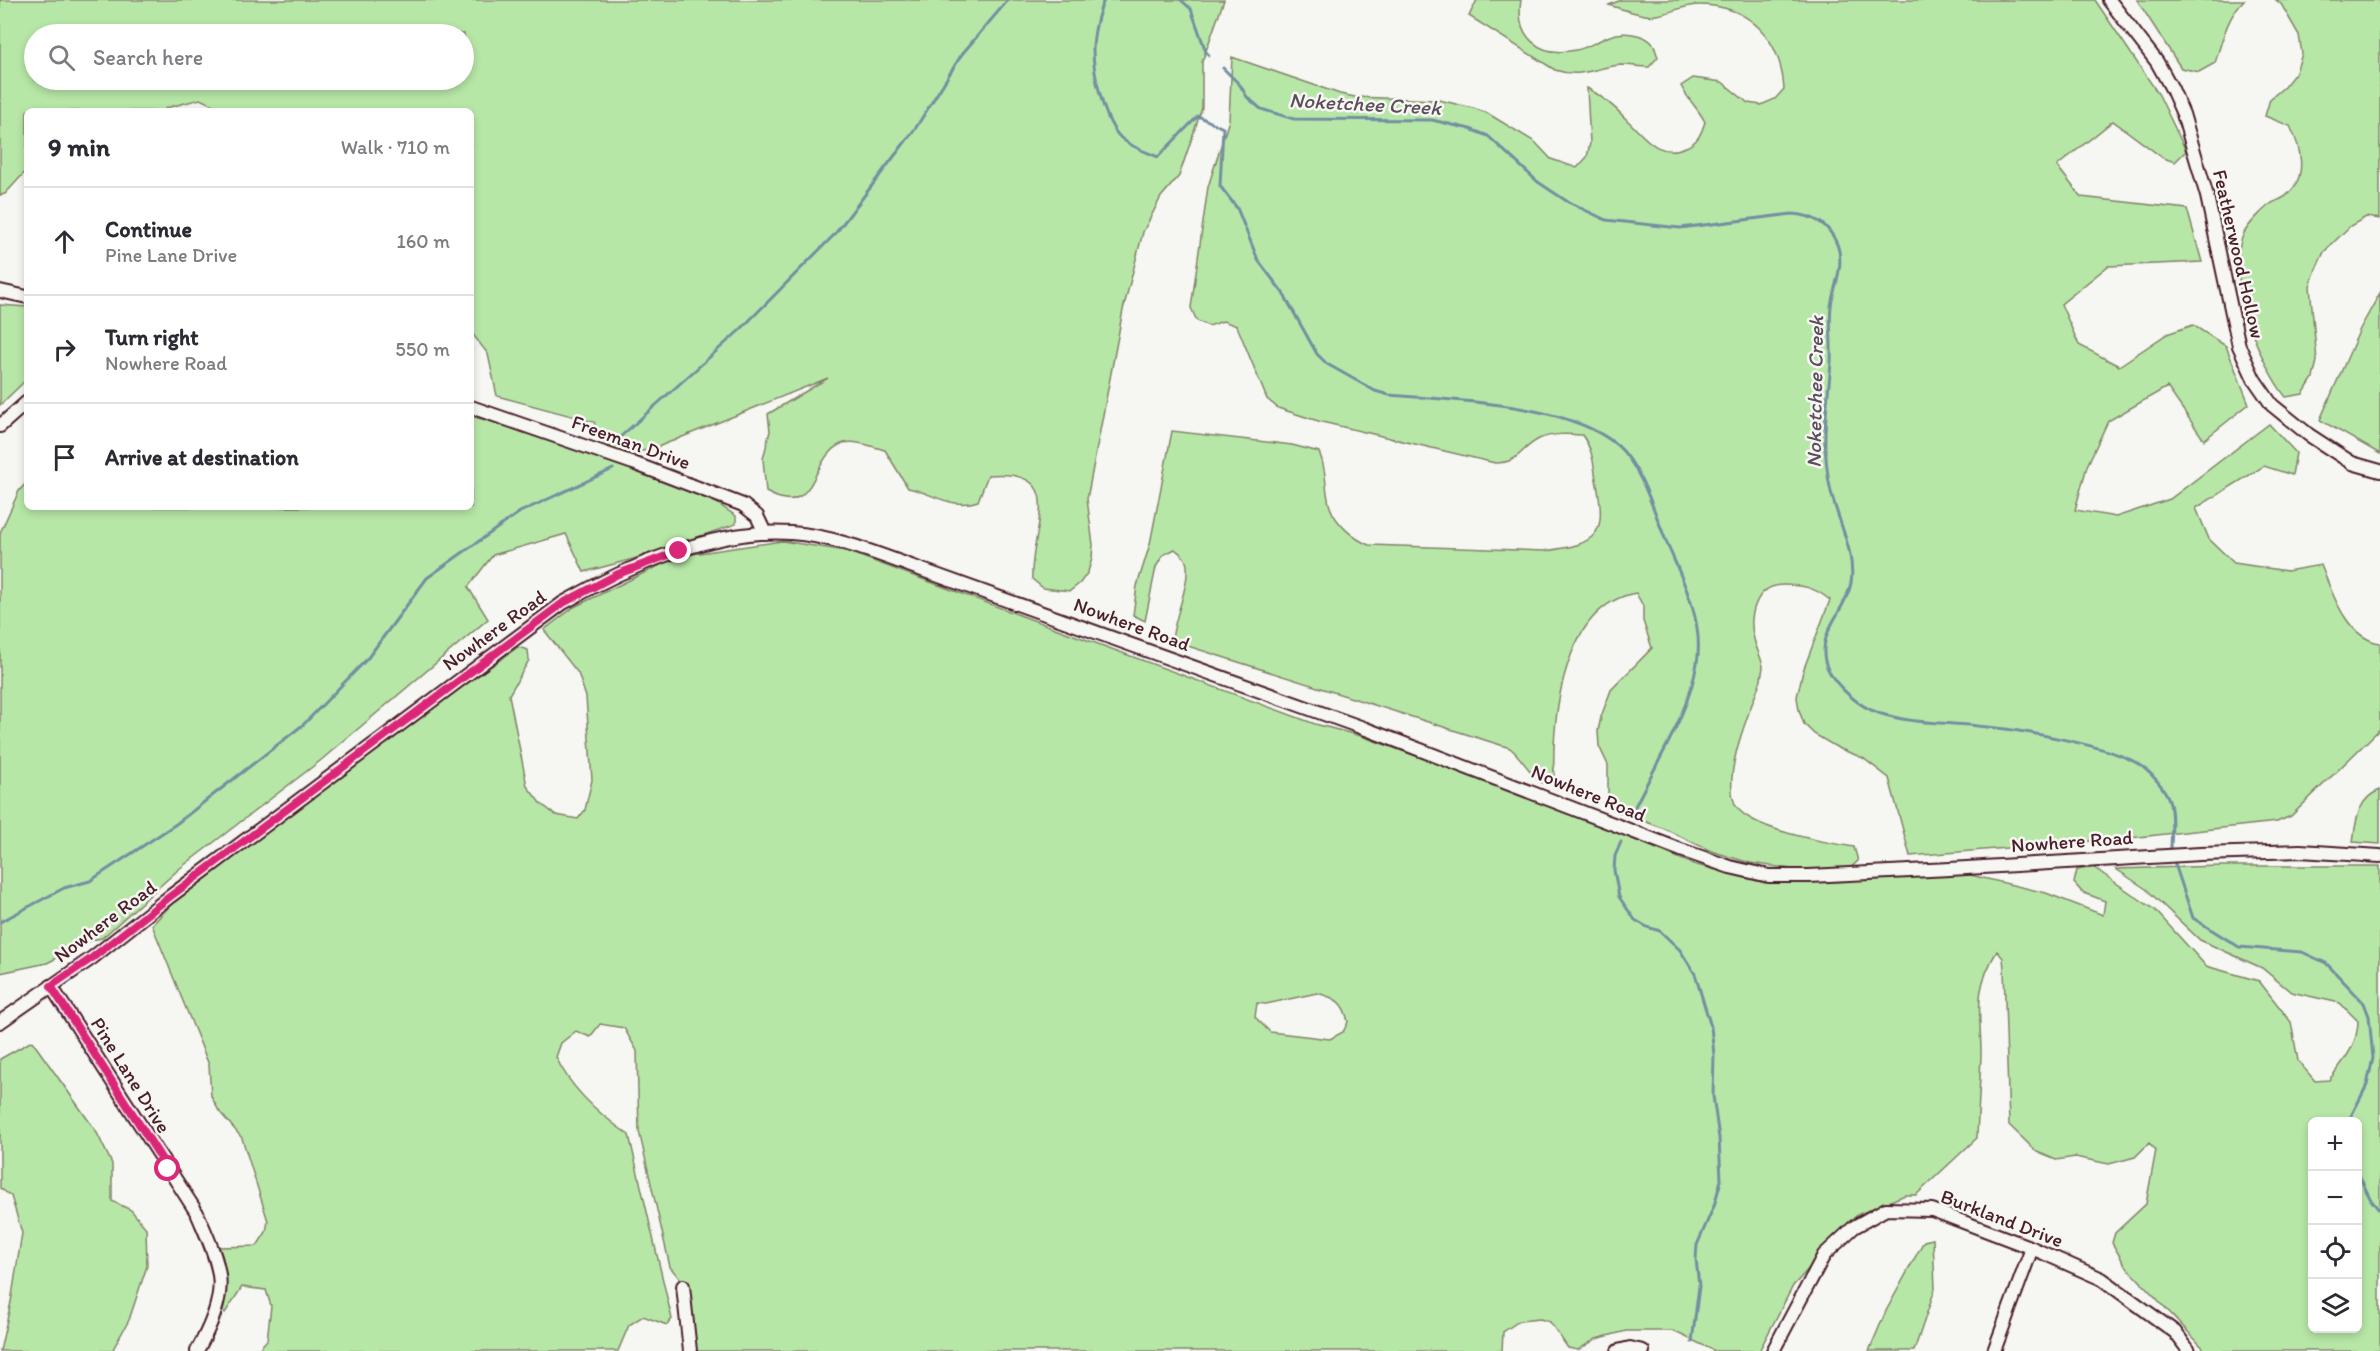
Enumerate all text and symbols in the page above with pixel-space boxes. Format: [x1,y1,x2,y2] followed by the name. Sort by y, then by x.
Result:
[24,24,474,90] search box
[45,41,78,74] icon: search
[93,44,203,71] text: Search here
[1288,87,1443,120] water label: Noketchee Creek
[48,131,110,163] text: 9 min
[341,135,450,159] text: Walk · 710 m
[2208,167,2270,341] street label: Featherwood Hollow
[105,216,192,243] text: Continue
[48,225,81,258] icon: ahead
[397,229,450,253] text: 160 m
[105,243,237,267] text: Pine Lane Drive
[1801,315,1828,468] water label: Noketchee Creek
[105,324,199,351] text: Turn right
[48,333,81,366] icon: right
[395,337,450,361] text: 550 m
[105,351,227,375] text: Nowhere Road
[568,409,694,475] street label: Freeman Drive
[48,441,81,474] icon: arrive
[105,444,299,471] text: Arrive at destination
[665,537,691,563] route end
[437,584,551,676] street label: Nowhere Road
[1070,592,1194,656] street label: Nowhere Road
[1528,759,1650,827] street label: Nowhere Road
[2010,825,2134,857] street label: Nowhere Road
[49,875,161,967] street label: Nowhere Road
[86,1013,176,1137] street label: Pine Lane Drive
[2308,1117,2362,1333] map controls
[2308,1117,2362,1171] button: +
[154,1155,180,1181] route start
[2308,1171,2362,1225] button: −
[1937,1184,2067,1252] street label: Burkland Drive
[2308,1225,2362,1279] button: locate
[2308,1279,2362,1333] button: layers

